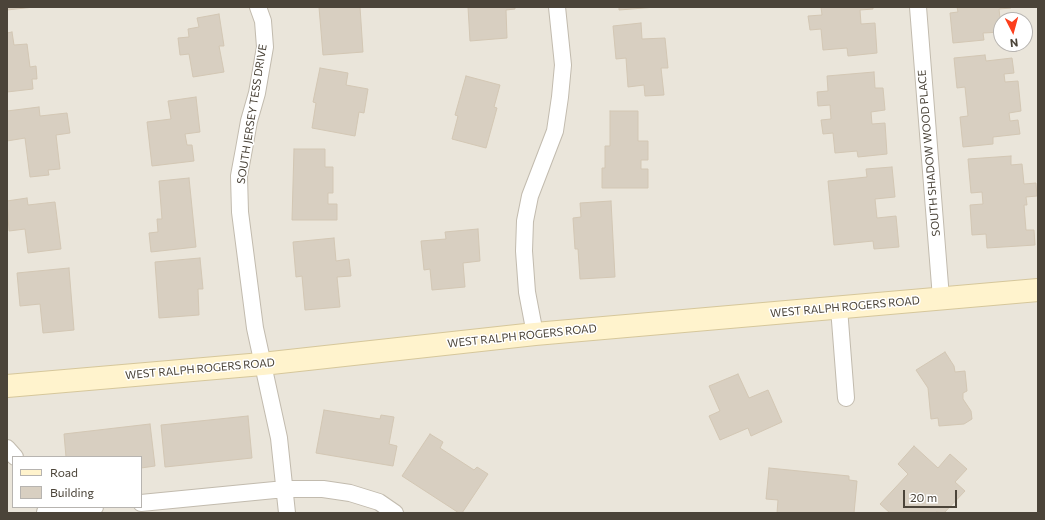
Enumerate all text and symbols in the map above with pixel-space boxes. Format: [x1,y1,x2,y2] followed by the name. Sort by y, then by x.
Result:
[993,12,1033,52] north arrow
[1009,37,1019,50] text: N
[234,43,270,185] street label: SOUTH JERSEY TESS DRIVE
[915,69,943,237] street label: SOUTH SHADOW WOOD PLACE
[770,294,920,320] street label: WEST RALPH ROGERS ROAD
[447,322,597,350] street label: WEST RALPH ROGERS ROAD
[125,356,275,382] street label: WEST RALPH ROGERS ROAD
[12,456,142,508] legend
[50,465,78,479] text: Road
[905,482,959,508] scale bar
[50,485,94,499] text: Building
[910,490,937,504] text: 20 m

